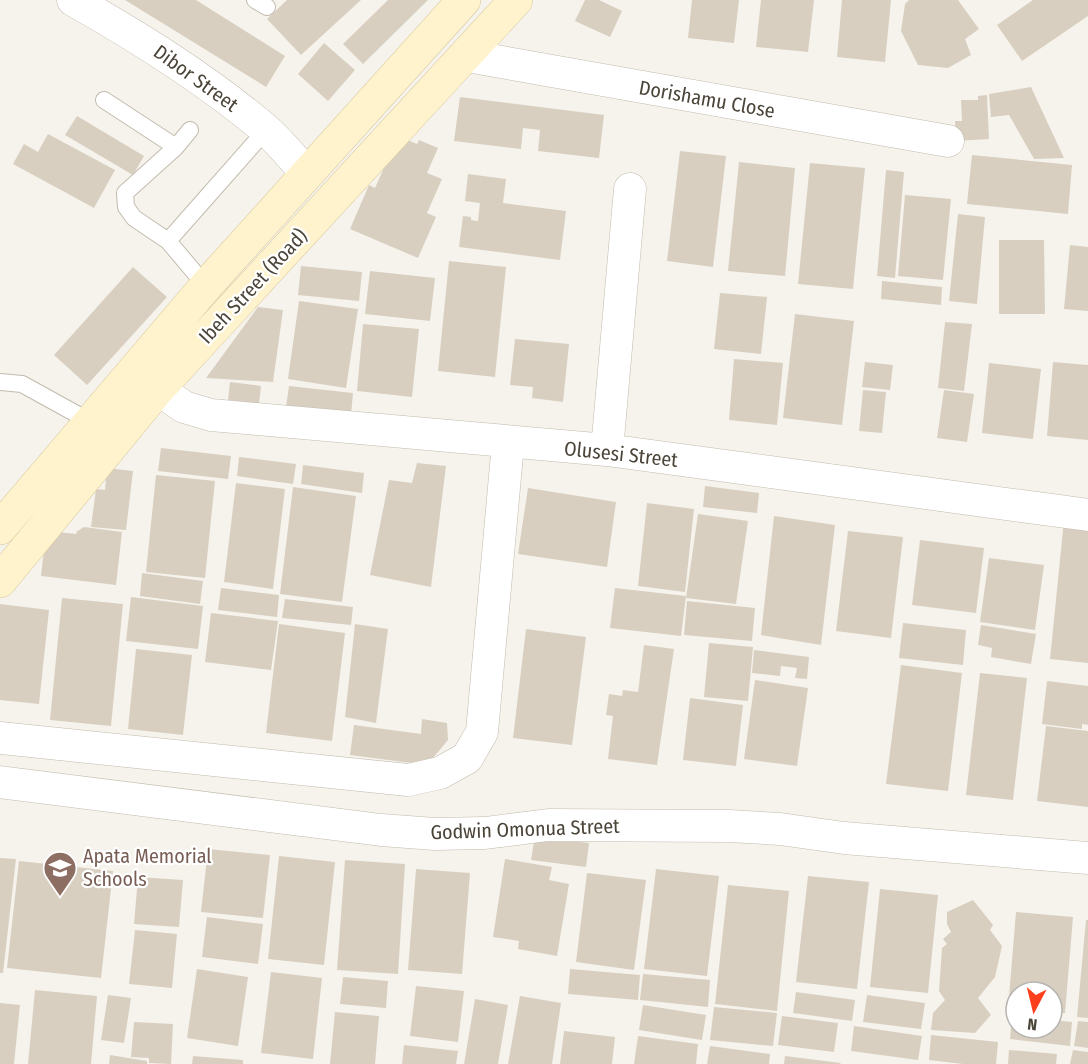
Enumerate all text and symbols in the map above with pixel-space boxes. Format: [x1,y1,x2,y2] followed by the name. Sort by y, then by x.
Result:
[149,39,243,117] street label: Dibor Street
[637,75,777,123] street label: Dorishamu Close
[194,224,312,348] street label: Ibeh Street (Road)
[563,436,679,472] street label: Olusesi Street
[430,814,620,844] street label: Godwin Omonua Street
[83,844,212,891] place label: Apata Memorial Schools
[42,850,78,897] school or university icon: Apata Memorial Schools
[1004,980,1064,1040] north arrow
[1026,1014,1038,1034] text: N

